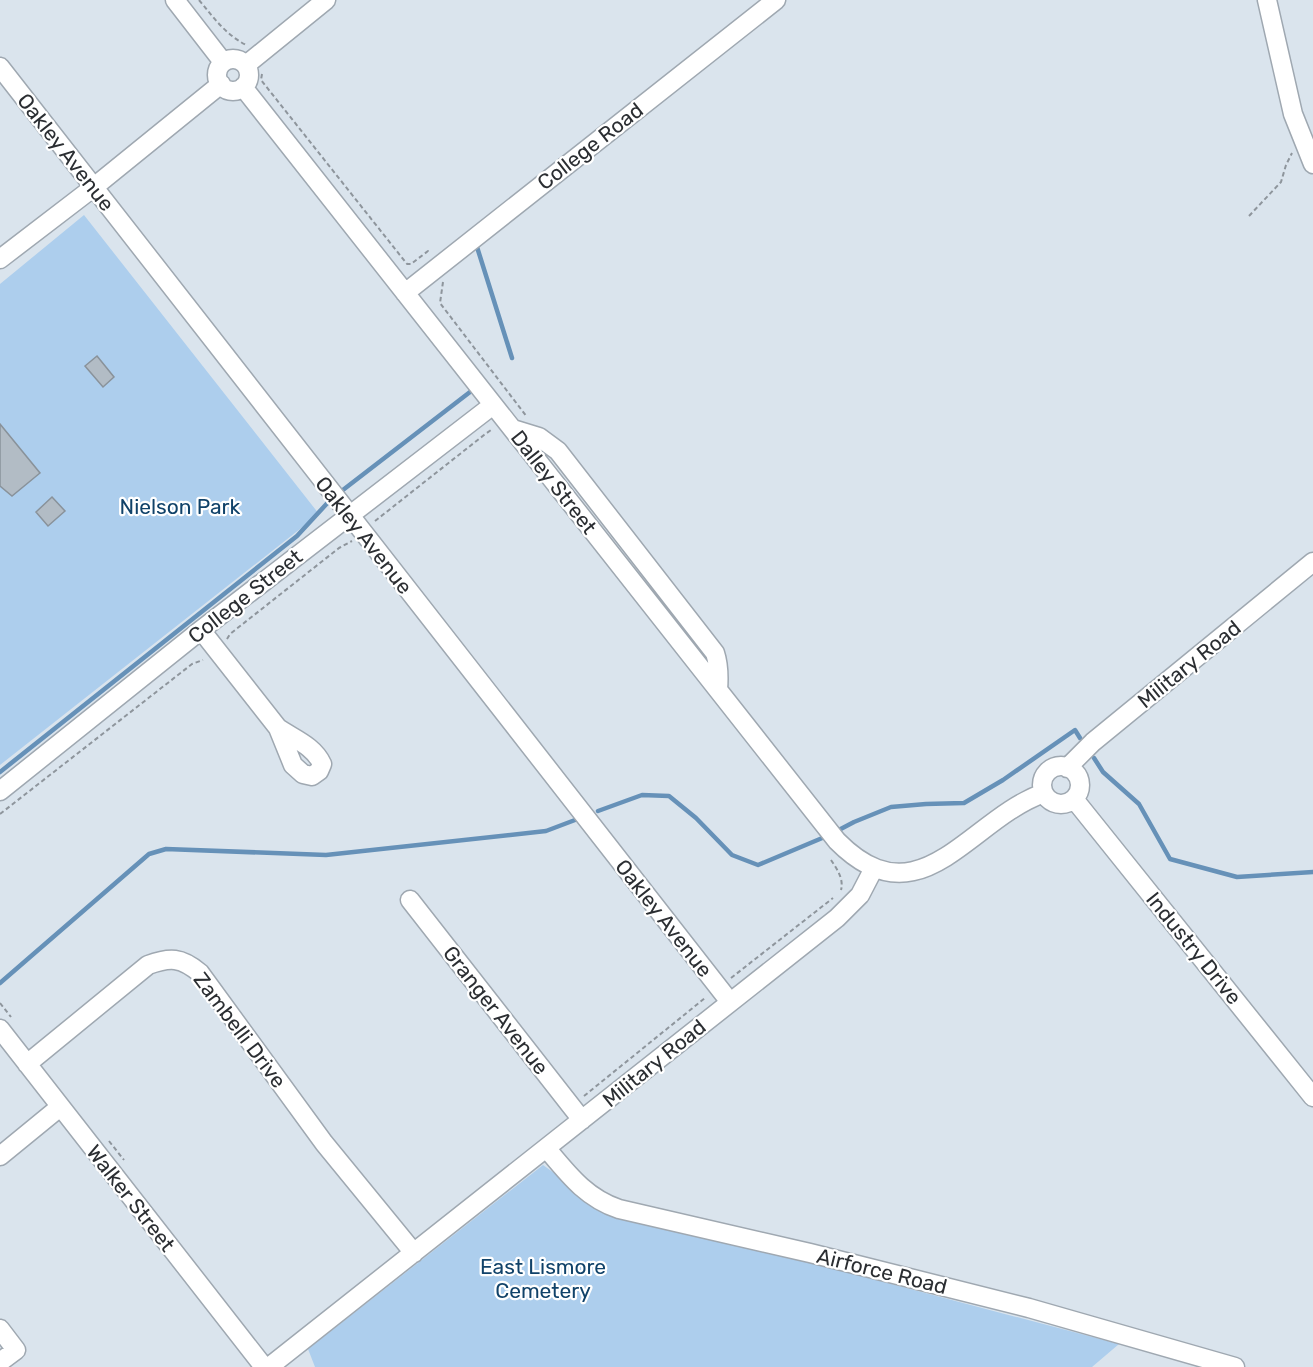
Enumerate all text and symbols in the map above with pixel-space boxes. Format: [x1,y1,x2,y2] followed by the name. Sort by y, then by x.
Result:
[12,88,120,216] street label: Oakley Avenue
[532,97,648,195] street label: College Road
[506,425,602,539] street label: Dalley Street
[310,471,418,599] street label: Oakley Avenue
[120,494,241,519] park label: Nielson Park
[183,544,307,648] street label: College Street
[1132,615,1246,713] street label: Military Road
[610,854,718,982] street label: Oakley Avenue
[1141,887,1247,1009] street label: Industry Drive
[438,941,554,1079] street label: Granger Avenue
[188,967,292,1093] street label: Zambelli Drive
[597,1014,711,1112] street label: Military Road
[82,1140,180,1256] street label: Walker Street
[814,1243,950,1299] street label: Airforce Road
[480,1254,606,1303] park label: East Lismore Cemetery

